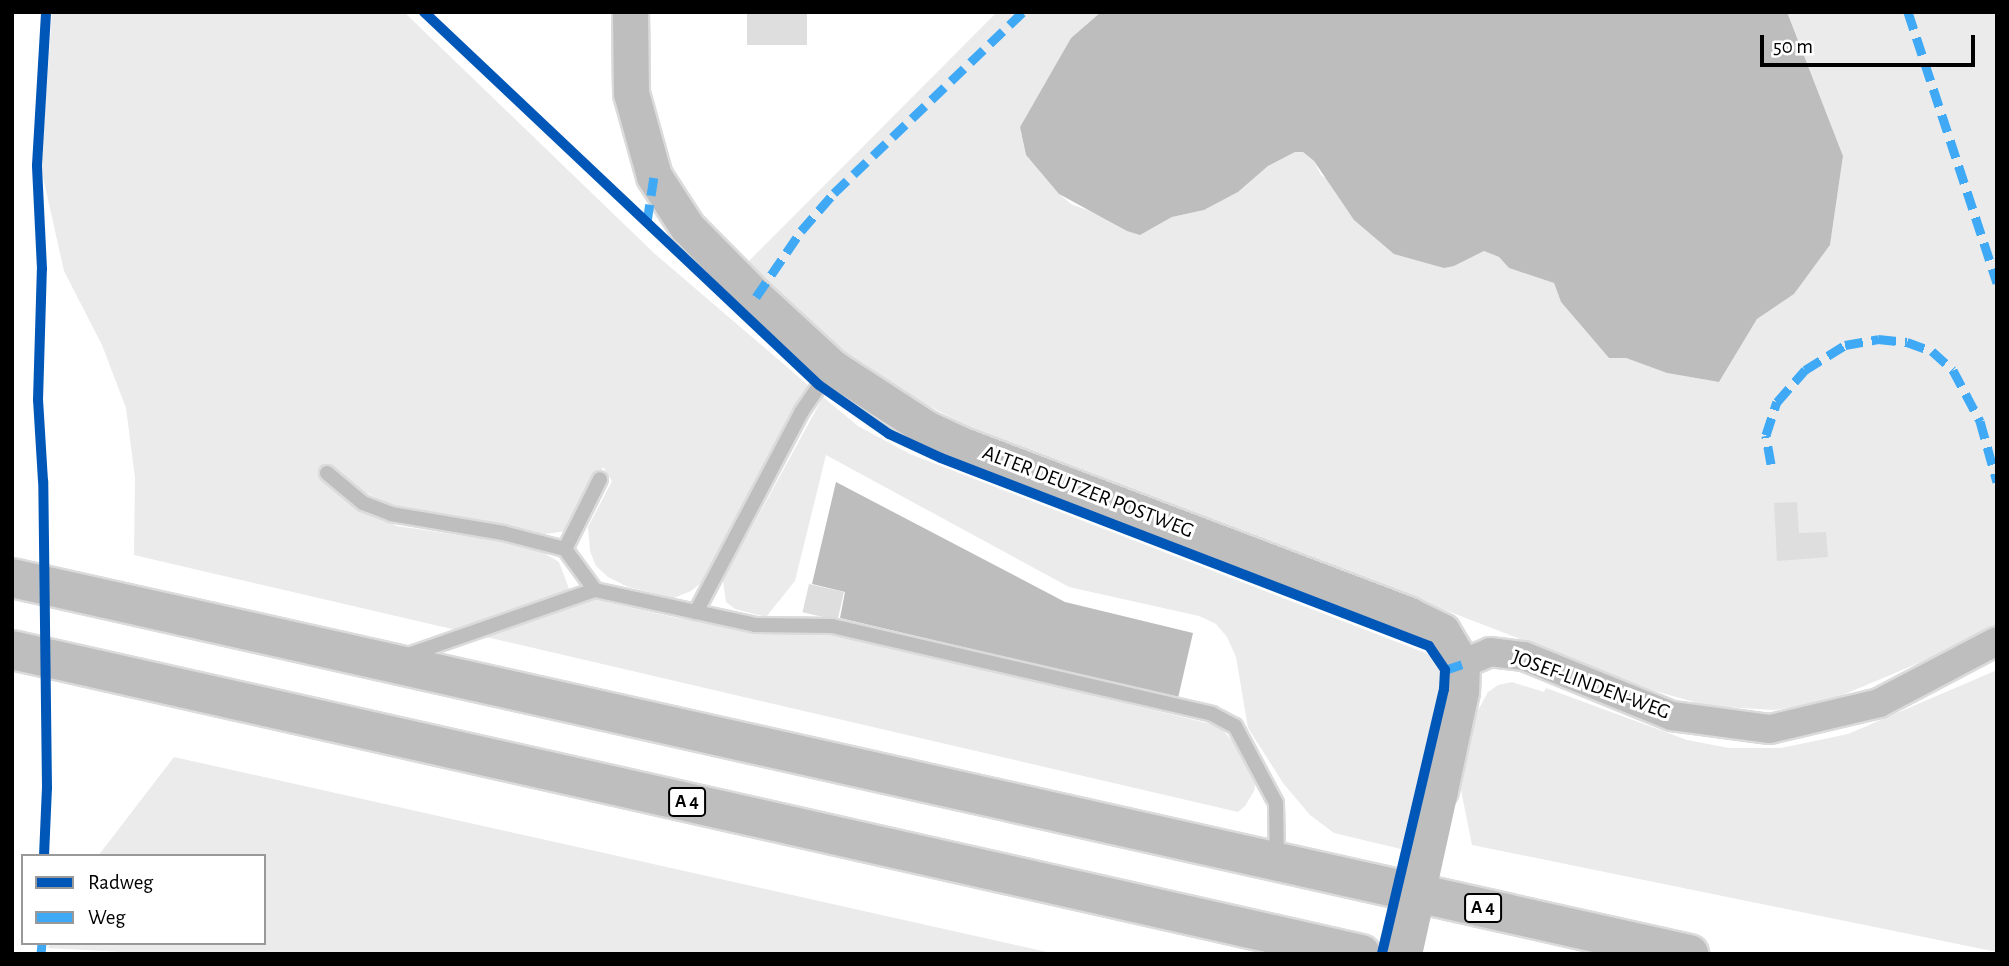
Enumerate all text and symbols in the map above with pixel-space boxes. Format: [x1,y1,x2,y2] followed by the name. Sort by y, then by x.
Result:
[1764,21,1979,65] scale bar
[1773,36,1813,57] text: 50 m
[979,440,1197,544] street label: ALTER DEUTZER POSTWEG
[1508,645,1674,725] street label: JOSEF-LINDEN-WEG
[668,786,706,818] road number: A 4
[21,854,266,945] legend
[88,872,153,893] text: Radweg
[1464,893,1502,924] road number: A 4
[88,907,126,928] text: Weg

